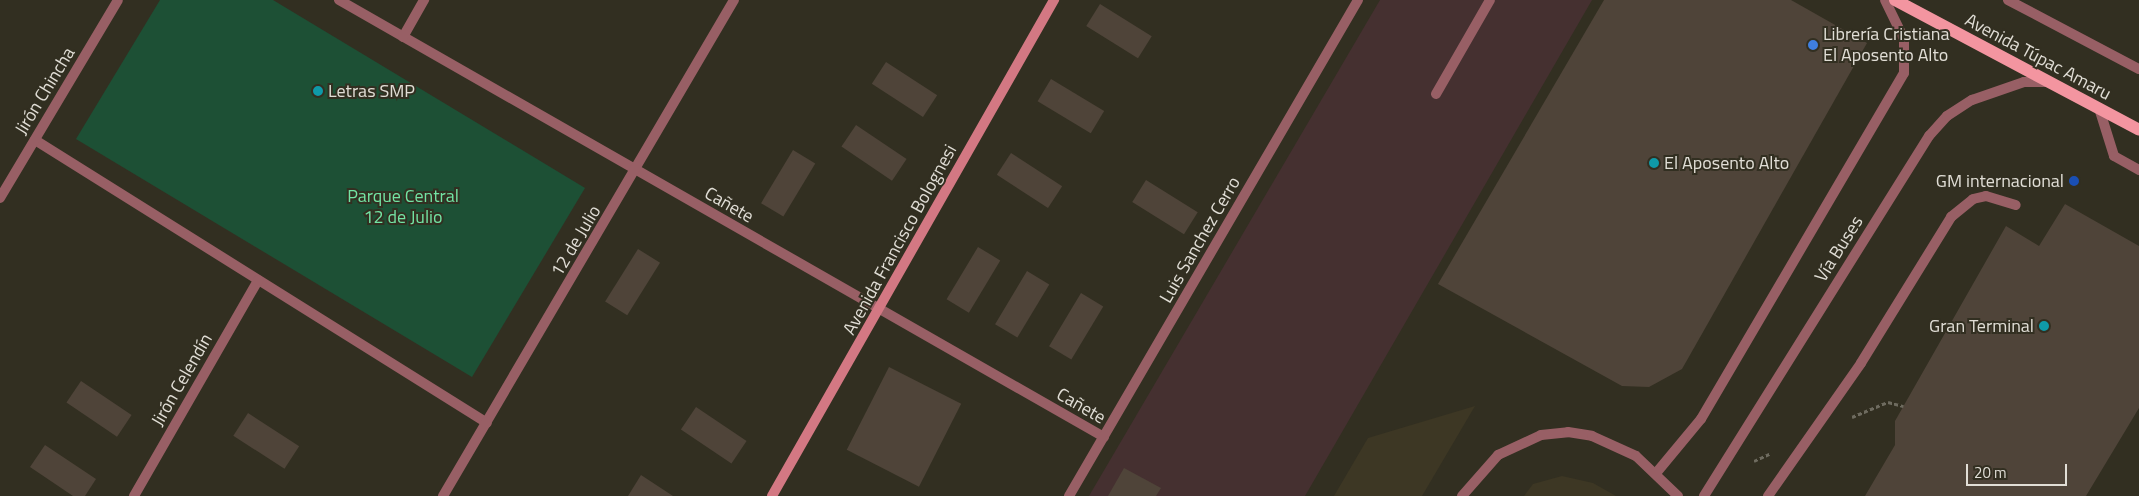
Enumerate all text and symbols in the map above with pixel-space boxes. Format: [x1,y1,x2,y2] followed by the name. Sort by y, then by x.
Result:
[1961,9,2115,105] street label: Avenida Túpac Amaru
[1823,24,1950,66] place label: Librería Cristiana El Aposento Alto
[1807,39,1819,51] marker: Librería Cristiana El Aposento Alto
[11,43,79,139] street label: Jirón Chincha
[328,80,415,102] place label: Letras SMP
[312,85,324,97] marker: Letras SMP
[839,141,961,339] street label: Avenida Francisco Bolognesi
[1664,152,1789,174] place label: El Aposento Alto
[1648,157,1660,169] marker: El Aposento Alto
[1936,170,2064,192] place label: GM internacional
[1155,173,1245,307] street label: Luis Sanchez Cerro
[2068,175,2080,187] marker: GM internacional
[701,182,757,228] street label: Cañete
[347,186,459,228] park label: Parque Central 12 de Julio
[546,202,606,280] street label: 12 de Julio
[1810,212,1868,286] street label: Vía Buses
[1929,315,2034,337] place label: Gran Terminal
[2038,320,2050,332] marker: Gran Terminal
[147,330,217,430] street label: Jirón Celendín
[1053,383,1109,429] street label: Cañete
[1969,454,2070,486] scale bar
[1974,461,2007,484] text: 20 m

